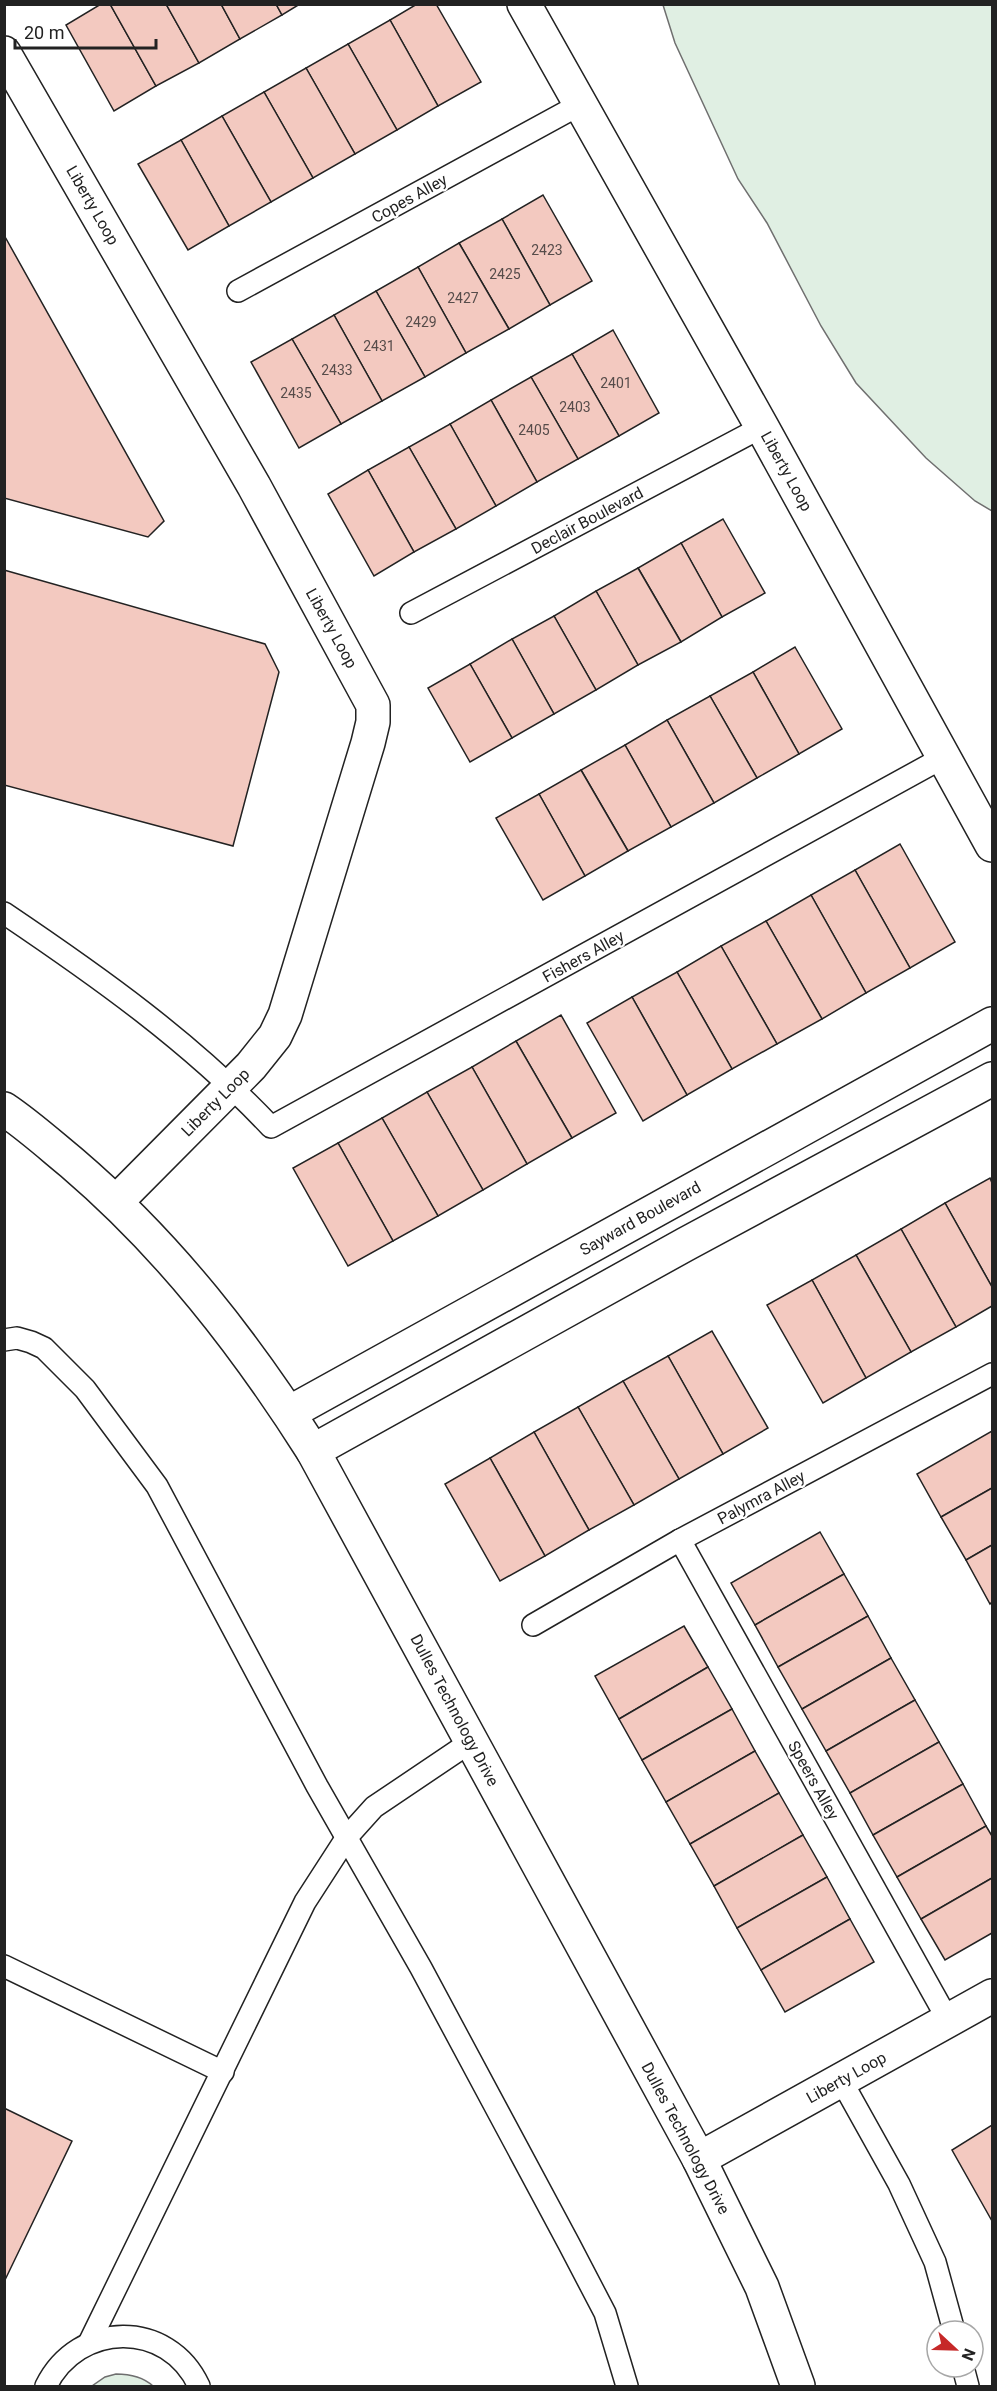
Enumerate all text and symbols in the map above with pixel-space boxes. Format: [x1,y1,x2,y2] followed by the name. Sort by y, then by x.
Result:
[15,12,156,50] scale bar
[24,22,64,43] text: 20 m
[62,162,123,248] street label: Liberty Loop
[368,170,451,227] street label: Copes Alley
[531,242,563,258] house number: 2423
[489,266,521,282] house number: 2425
[447,290,479,306] house number: 2427
[405,314,437,330] house number: 2429
[363,338,395,354] house number: 2431
[321,362,353,378] house number: 2433
[600,375,632,391] house number: 2401
[280,385,312,401] house number: 2435
[559,399,591,415] house number: 2403
[518,422,550,438] house number: 2405
[757,428,816,515] street label: Liberty Loop
[528,483,646,558] street label: Declair Boulevard
[302,585,361,672] street label: Liberty Loop
[539,926,628,987] street label: Fishers Alley
[177,1064,253,1140] street label: Liberty Loop
[576,1177,704,1260] street label: Sayward Boulevard
[714,1466,809,1528] street label: Palymra Alley
[406,1631,503,1789] street label: Dulles Technology Drive
[784,1737,843,1823] street label: Speers Alley
[803,2048,890,2107] street label: Liberty Loop
[637,2059,734,2217] street label: Dulles Technology Drive
[925,2319,985,2379] north arrow
[958,2346,979,2363] text: N

